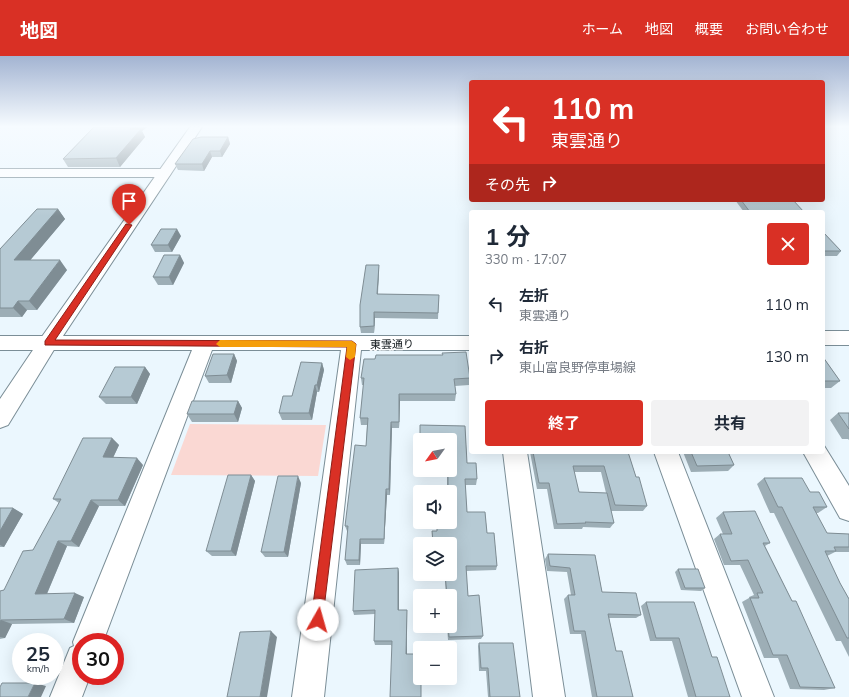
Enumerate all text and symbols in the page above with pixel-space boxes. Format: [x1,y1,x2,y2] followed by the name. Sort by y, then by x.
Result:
[20,18,58,42] text: 地図
[581,20,623,38] text: ホーム
[645,20,673,38] text: 地図
[695,20,723,38] text: 概要
[745,20,829,38] text: お問い合わせ
[551,91,634,126] text: 110 m
[485,96,537,148] icon: left
[551,129,623,152] text: 東雲通り
[538,172,560,194] icon: right
[485,175,530,194] text: その先
[112,184,146,225] pin
[118,190,140,212] icon: arrive
[485,221,530,251] text: 1 分
[767,223,809,265] button: close
[485,251,567,267] text: 330 m · 17:07
[519,286,549,305] text: 左折
[485,293,507,315] icon: left
[765,295,809,314] text: 110 m
[519,307,571,323] text: 東雲通り
[370,337,414,351] street label: 東雲通り
[519,338,549,357] text: 右折
[485,345,507,367] icon: right
[765,347,809,366] text: 130 m
[519,359,636,375] text: 東山富良野停車場線
[485,400,643,446] button: 終了
[651,400,809,446] button: 共有
[413,433,457,477] north arrow
[413,433,457,685] map controls
[413,485,457,529] button: sound
[413,537,457,581] button: layers
[413,589,457,633] button: +
[297,599,339,641] position arrow
[72,633,124,685] speed limit sign: 30
[26,641,50,666] text: 25
[413,641,457,685] button: −
[27,662,49,675] text: km/h

